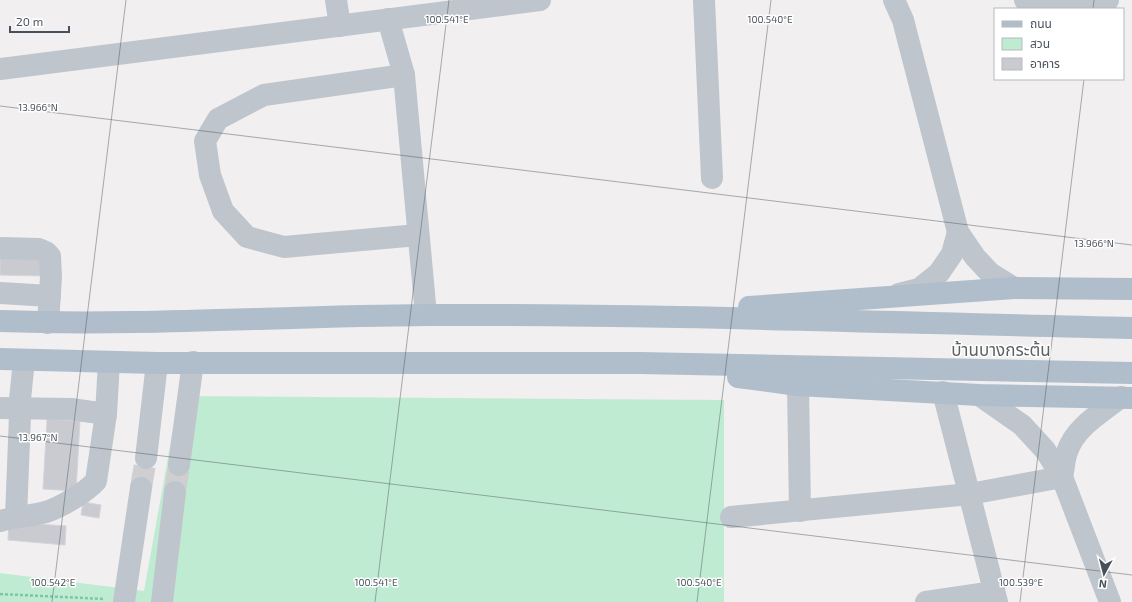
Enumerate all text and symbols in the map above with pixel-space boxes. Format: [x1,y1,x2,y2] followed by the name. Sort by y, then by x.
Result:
[10,8,69,34] scale bar
[994,8,1124,80] legend
[425,13,469,25] text: 100.541°E
[747,13,793,25] text: 100.540°E
[16,14,43,28] text: 20 m
[1030,16,1052,30] text: ถนน
[1030,36,1050,50] text: สวน
[1030,56,1060,70] text: อาคาร
[18,101,58,113] text: 13.966°N
[1074,237,1114,249] text: 13.966°N
[951,339,1051,359] district label: บ้านบางกระต้น
[18,431,58,443] text: 13.967°N
[1084,554,1124,594] north arrow
[31,576,76,588] text: 100.542°E
[354,576,398,588] text: 100.541°E
[676,576,722,588] text: 100.540°E
[999,576,1043,588] text: 100.539°E
[1098,577,1107,591] text: N

